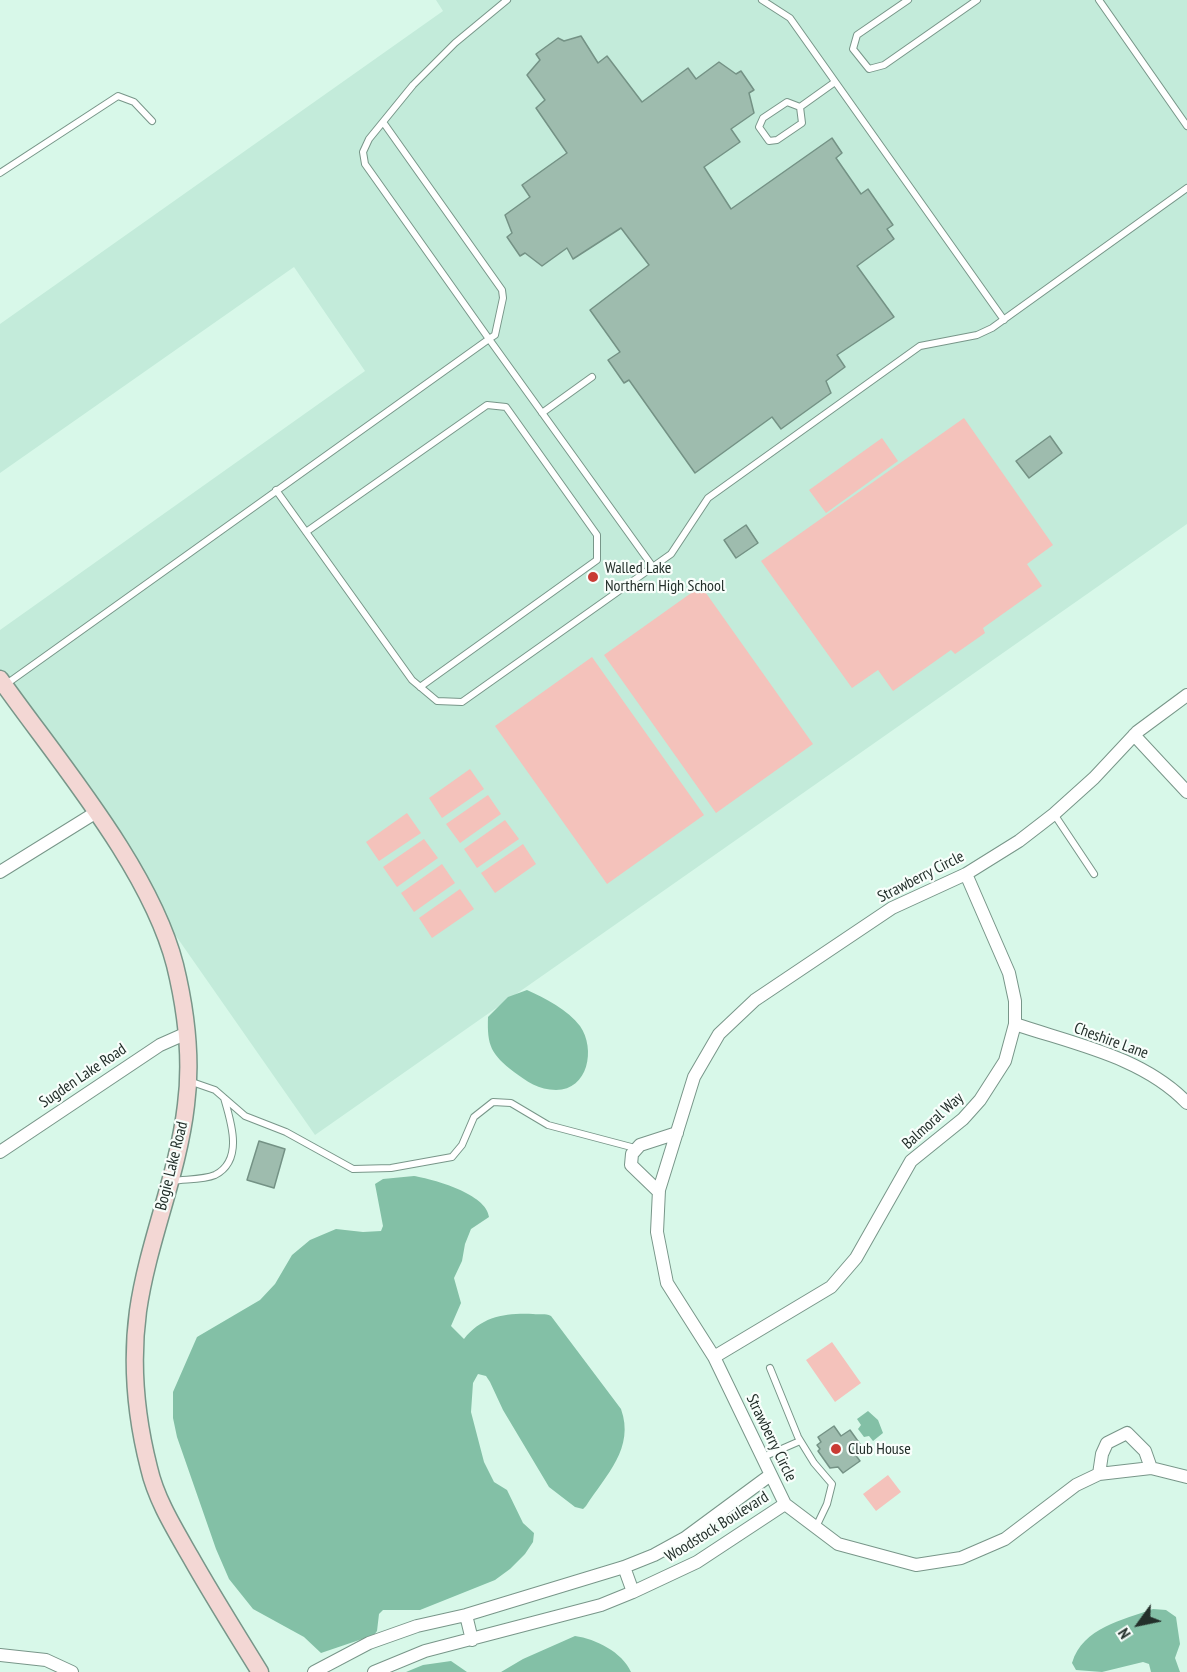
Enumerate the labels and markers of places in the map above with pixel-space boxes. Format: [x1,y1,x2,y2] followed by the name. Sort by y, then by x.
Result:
[605,558,725,596] place label: Walled Lake Northern High School
[586,570,600,584] marker: Walled Lake Northern High School
[848,1439,911,1459] place label: Club House
[829,1442,843,1456] marker: Club House

